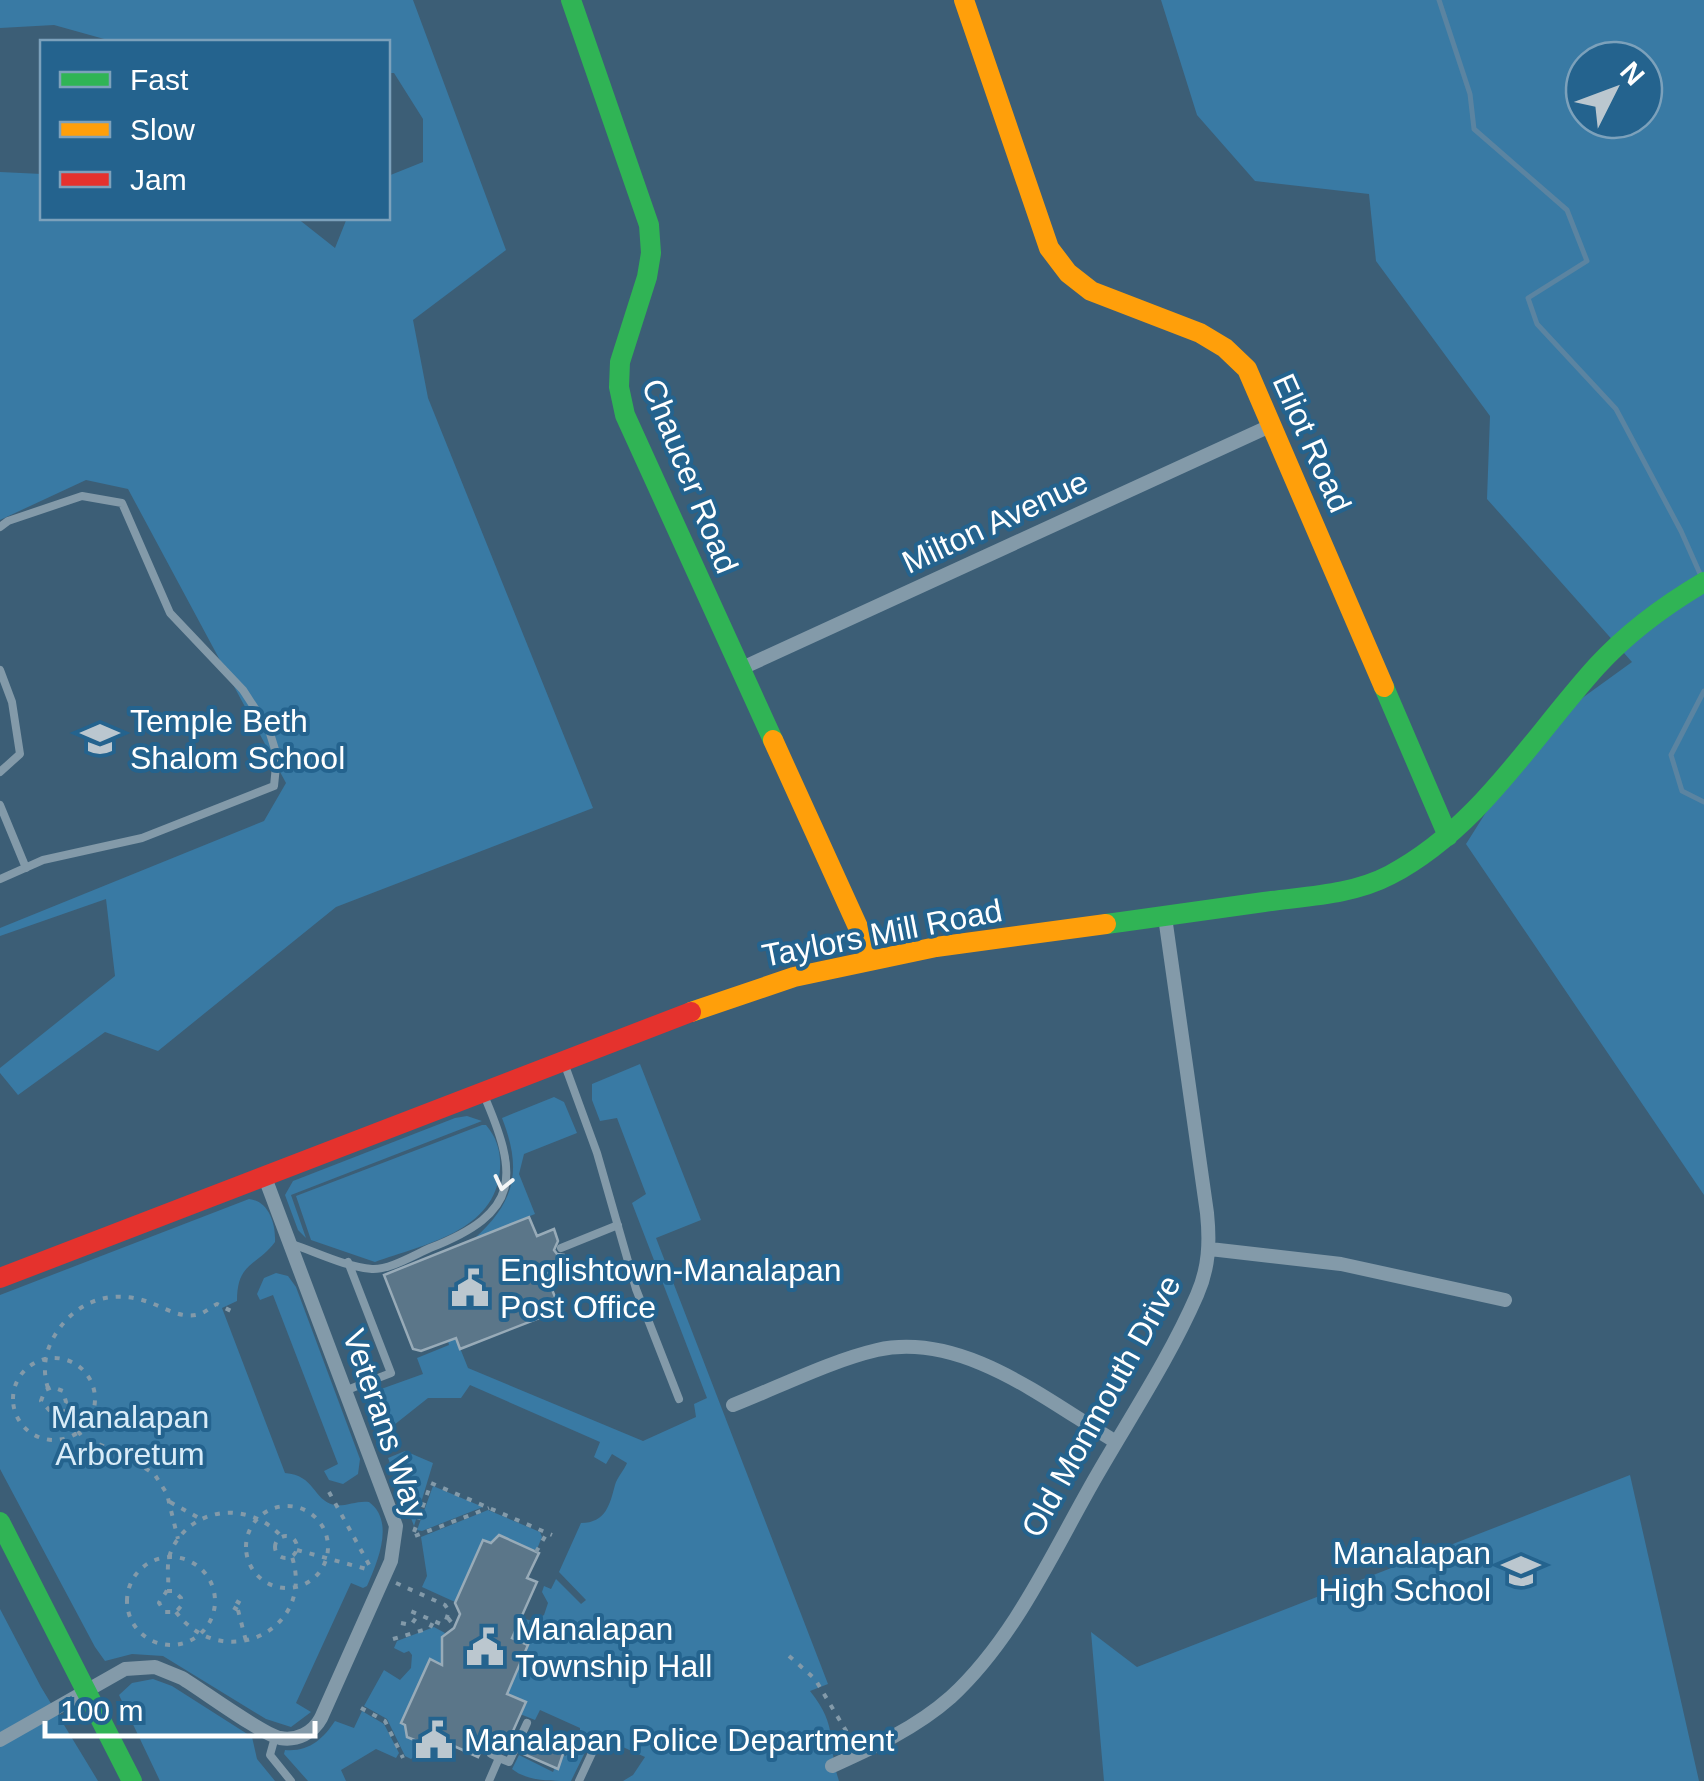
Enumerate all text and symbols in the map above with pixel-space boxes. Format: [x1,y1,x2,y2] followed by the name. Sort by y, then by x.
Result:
[40,40,390,220] legend
[1564,40,1664,140] north arrow
[1614,56,1650,91] text: N
[130,63,189,96] text: Fast
[130,113,195,146] text: Slow
[130,163,187,196] text: Jam
[1266,368,1358,518] street label: Eliot Road
[635,374,745,578] street label: Chaucer Road
[897,463,1093,581] street label: Milton Avenue
[130,703,345,776] place label: Temple Beth Shalom School
[79,718,121,760] school or university icon: Temple Beth Shalom School
[759,892,1005,974] street label: Taylors Mill Road
[494,1174,515,1191] one-way arrow
[500,1252,842,1325] place label: Englishtown-Manalapan Post Office
[449,1267,491,1309] public building icon: Englishtown-Manalapan Post Office
[1014,1269,1188,1543] street label: Old Monmouth Drive
[336,1325,434,1523] street label: Veterans Way
[51,1399,209,1472] park label: Manalapan Arboretum
[1318,1535,1491,1608] place label: Manalapan High School
[1500,1550,1542,1592] school or university icon: Manalapan High School
[515,1611,712,1684] place label: Manalapan Township Hall
[464,1626,506,1668] public building icon: Manalapan Township Hall
[45,1676,315,1738] scale bar
[60,1694,143,1727] text: 100 m
[413,1719,455,1761] public building icon: Manalapan Police Department
[464,1722,895,1758] place label: Manalapan Police Department

